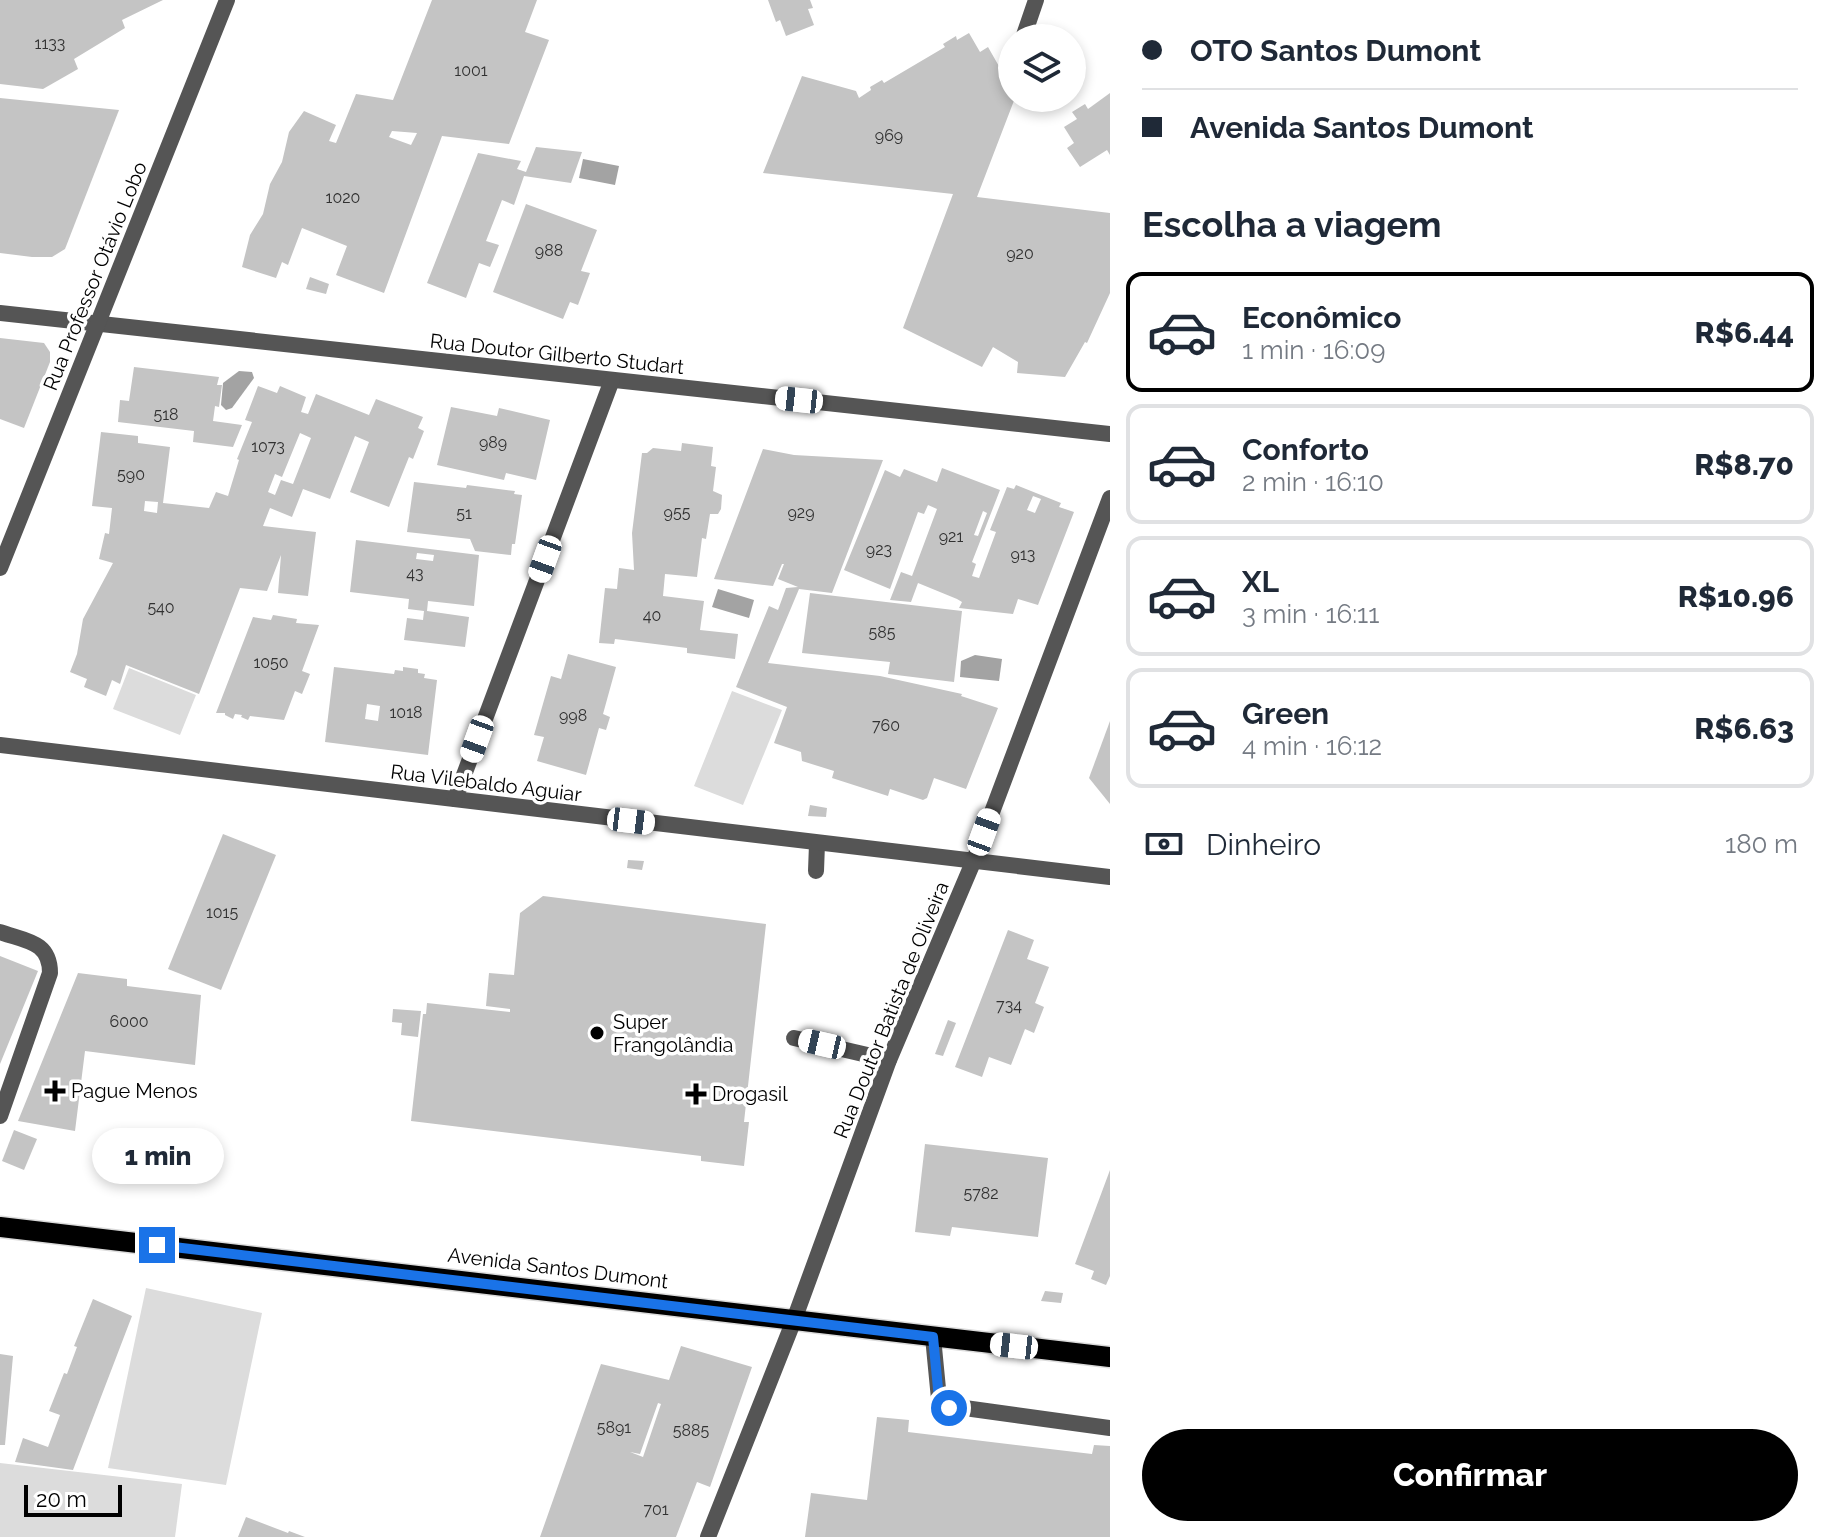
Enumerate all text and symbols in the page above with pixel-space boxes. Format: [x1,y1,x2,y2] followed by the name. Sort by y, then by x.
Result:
[998,24,1086,112] map controls
[998,24,1086,112] button: layers
[1190,33,1481,68] text: OTO Santos Dumont
[35,34,65,53] house number: 1133
[454,61,488,80] house number: 1001
[1190,110,1533,145] text: Avenida Santos Dumont
[875,126,903,145] house number: 969
[38,158,152,394] street label: Rua Professor Otávio Lobo
[326,188,360,207] house number: 1020
[1142,203,1442,245] text: Escolha a viagem
[535,241,563,260] house number: 988
[1006,244,1034,263] house number: 920
[1146,296,1218,368] icon: car
[1242,300,1402,335] text: Econômico
[1695,315,1794,350] text: R$6.44
[429,329,685,379] street label: Rua Doutor Gilberto Studart
[1242,335,1386,365] text: 1 min · 16:09
[774,386,824,414] car
[153,405,179,424] house number: 518
[1146,428,1218,500] icon: car
[1242,432,1369,467] text: Conforto
[479,433,507,452] house number: 989
[251,437,285,456] house number: 1073
[1694,447,1794,482] text: R$8.70
[117,465,145,484] house number: 590
[1242,467,1384,497] text: 2 min · 16:10
[664,503,691,522] house number: 955
[787,503,815,522] house number: 929
[456,504,472,523] house number: 51
[939,527,963,546] house number: 921
[526,532,564,586] car
[866,540,892,559] house number: 923
[1011,545,1035,564] house number: 913
[1146,560,1218,632] icon: car
[406,564,424,583] house number: 43
[1242,564,1279,599] text: XL
[1678,579,1794,614] text: R$10.96
[147,598,175,617] house number: 540
[1242,599,1379,629] text: 3 min · 16:11
[643,606,661,625] house number: 40
[869,623,896,642] house number: 585
[253,653,289,672] house number: 1050
[1146,692,1218,764] icon: car
[1242,696,1329,731] text: Green
[390,703,422,722] house number: 1018
[559,706,587,725] house number: 998
[1694,711,1794,746] text: R$6.63
[458,712,496,766] car
[872,716,900,735] house number: 760
[1242,731,1382,761] text: 4 min · 16:12
[389,759,583,807] street label: Rua Vilebaldo Aguiar
[965,805,1003,859] car
[606,806,656,836] car
[1142,822,1186,866] icon: cash
[1206,827,1321,862] text: Dinheiro
[1725,829,1798,859] text: 180 m
[828,878,954,1142] street label: Rua Doutor Batista de Oliveira
[206,903,238,922] house number: 1015
[996,996,1022,1015] house number: 734
[613,1010,734,1057] place label: Super Frangolândia
[109,1012,149,1031] house number: 6000
[588,1024,606,1042] marker: Super Frangolândia
[796,1027,848,1061] car
[71,1079,198,1103] place label: Pague Menos
[46,1082,64,1100] marker: Pague Menos
[712,1082,788,1106] place label: Drogasil
[687,1085,705,1103] marker: Drogasil
[91,1129,223,1185] callout: 1 min
[125,1141,191,1171] text: 1 min
[963,1184,999,1203] house number: 5782
[139,1227,175,1263] route end
[446,1243,670,1293] street label: Avenida Santos Dumont
[989,1332,1039,1360] car
[931,1390,967,1426] route start
[597,1418,631,1437] house number: 5891
[673,1421,709,1440] house number: 5885
[1142,1429,1798,1521] button: Confirmar
[24,1481,122,1517] scale bar
[36,1486,87,1512] text: 20 m
[643,1500,669,1519] house number: 701

